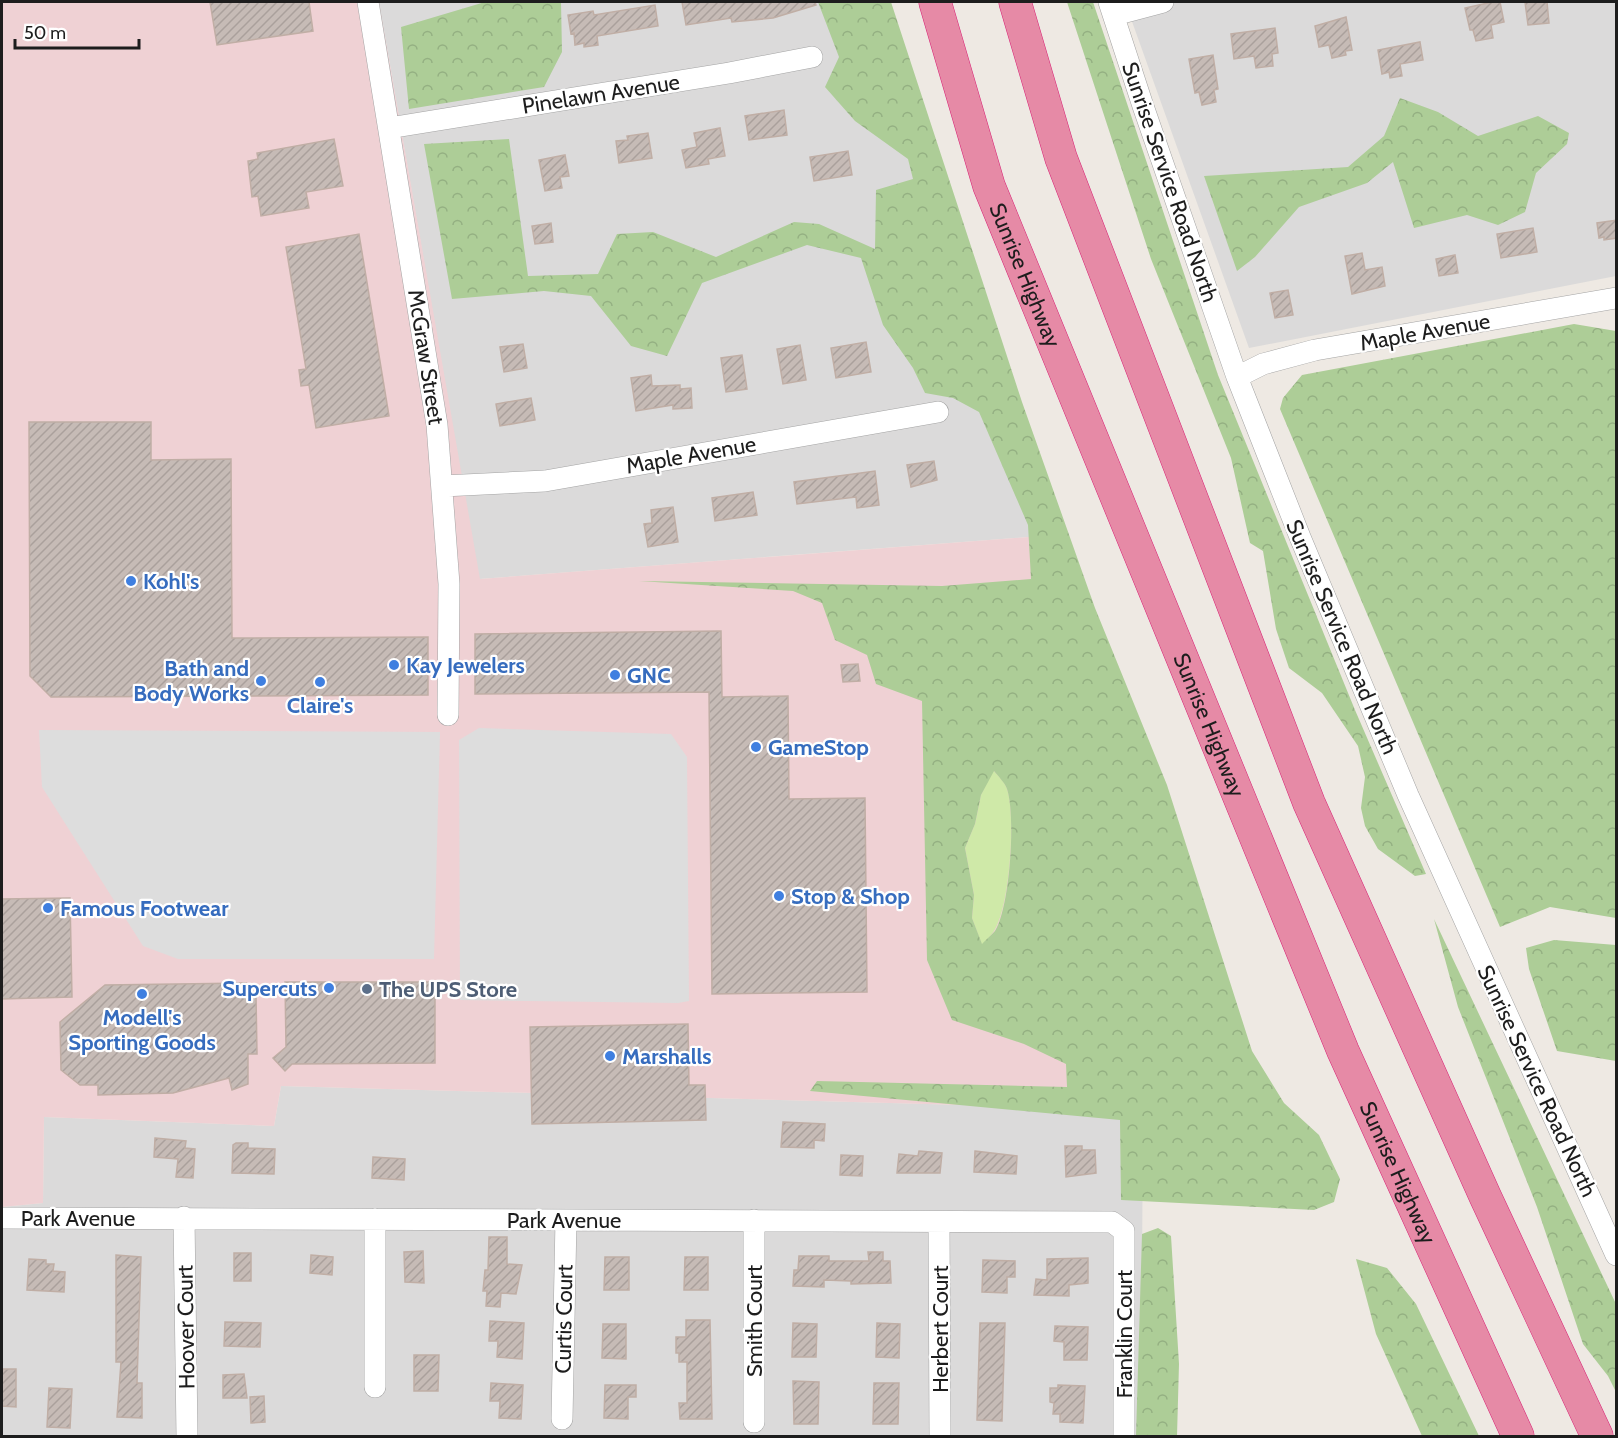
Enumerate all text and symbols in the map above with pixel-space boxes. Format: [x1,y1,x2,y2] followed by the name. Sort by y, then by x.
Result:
[15,12,140,50] scale bar
[24,22,66,44] text: 50 m
[1116,58,1224,306] street label: Sunrise Service Road North
[520,68,682,120] street label: Pinelawn Avenue
[984,199,1067,351] street label: Sunrise Highway
[402,287,450,427] street label: McGraw Street
[1358,307,1492,357] street label: Maple Avenue
[624,430,758,480] street label: Maple Avenue
[1280,516,1404,758] street label: Sunrise Service Road North
[143,568,199,595] place label: Kohl's
[124,574,138,588] marker: Kohl's
[1168,649,1251,801] street label: Sunrise Highway
[406,652,525,679] place label: Kay Jewelers
[133,655,249,707] place label: Bath and Body Works
[387,658,401,672] marker: Kay Jewelers
[627,662,671,689] place label: GNC
[608,668,622,682] marker: GNC
[254,674,268,688] marker: Bath and Body Works
[313,675,327,689] marker: Claire's
[287,692,353,719] place label: Claire's
[768,734,869,761] place label: GameStop
[749,740,763,754] marker: GameStop
[791,883,910,910] place label: Stop & Shop
[772,889,786,903] marker: Stop & Shop
[60,895,229,922] place label: Famous Footwear
[41,901,55,915] marker: Famous Footwear
[1471,961,1603,1201] street label: Sunrise Service Road North
[222,975,317,1002] place label: Supercuts
[379,976,517,1003] place label: The UPS Store
[322,981,336,995] marker: Supercuts
[360,982,374,996] marker: The UPS Store
[135,987,149,1001] marker: Modell's Sporting Goods
[68,1004,216,1056] place label: Modell's Sporting Goods
[622,1043,712,1070] place label: Marshalls
[603,1049,617,1063] marker: Marshalls
[1354,1097,1442,1248] street label: Sunrise Highway
[21,1205,135,1232] street label: Park Avenue
[507,1207,621,1234] street label: Park Avenue
[171,1264,201,1389] street label: Hoover Court
[550,1264,578,1374] street label: Curtis Court
[741,1264,768,1377] street label: Smith Court
[927,1265,954,1393] street label: Herbert Court
[1111,1269,1138,1398] street label: Franklin Court

